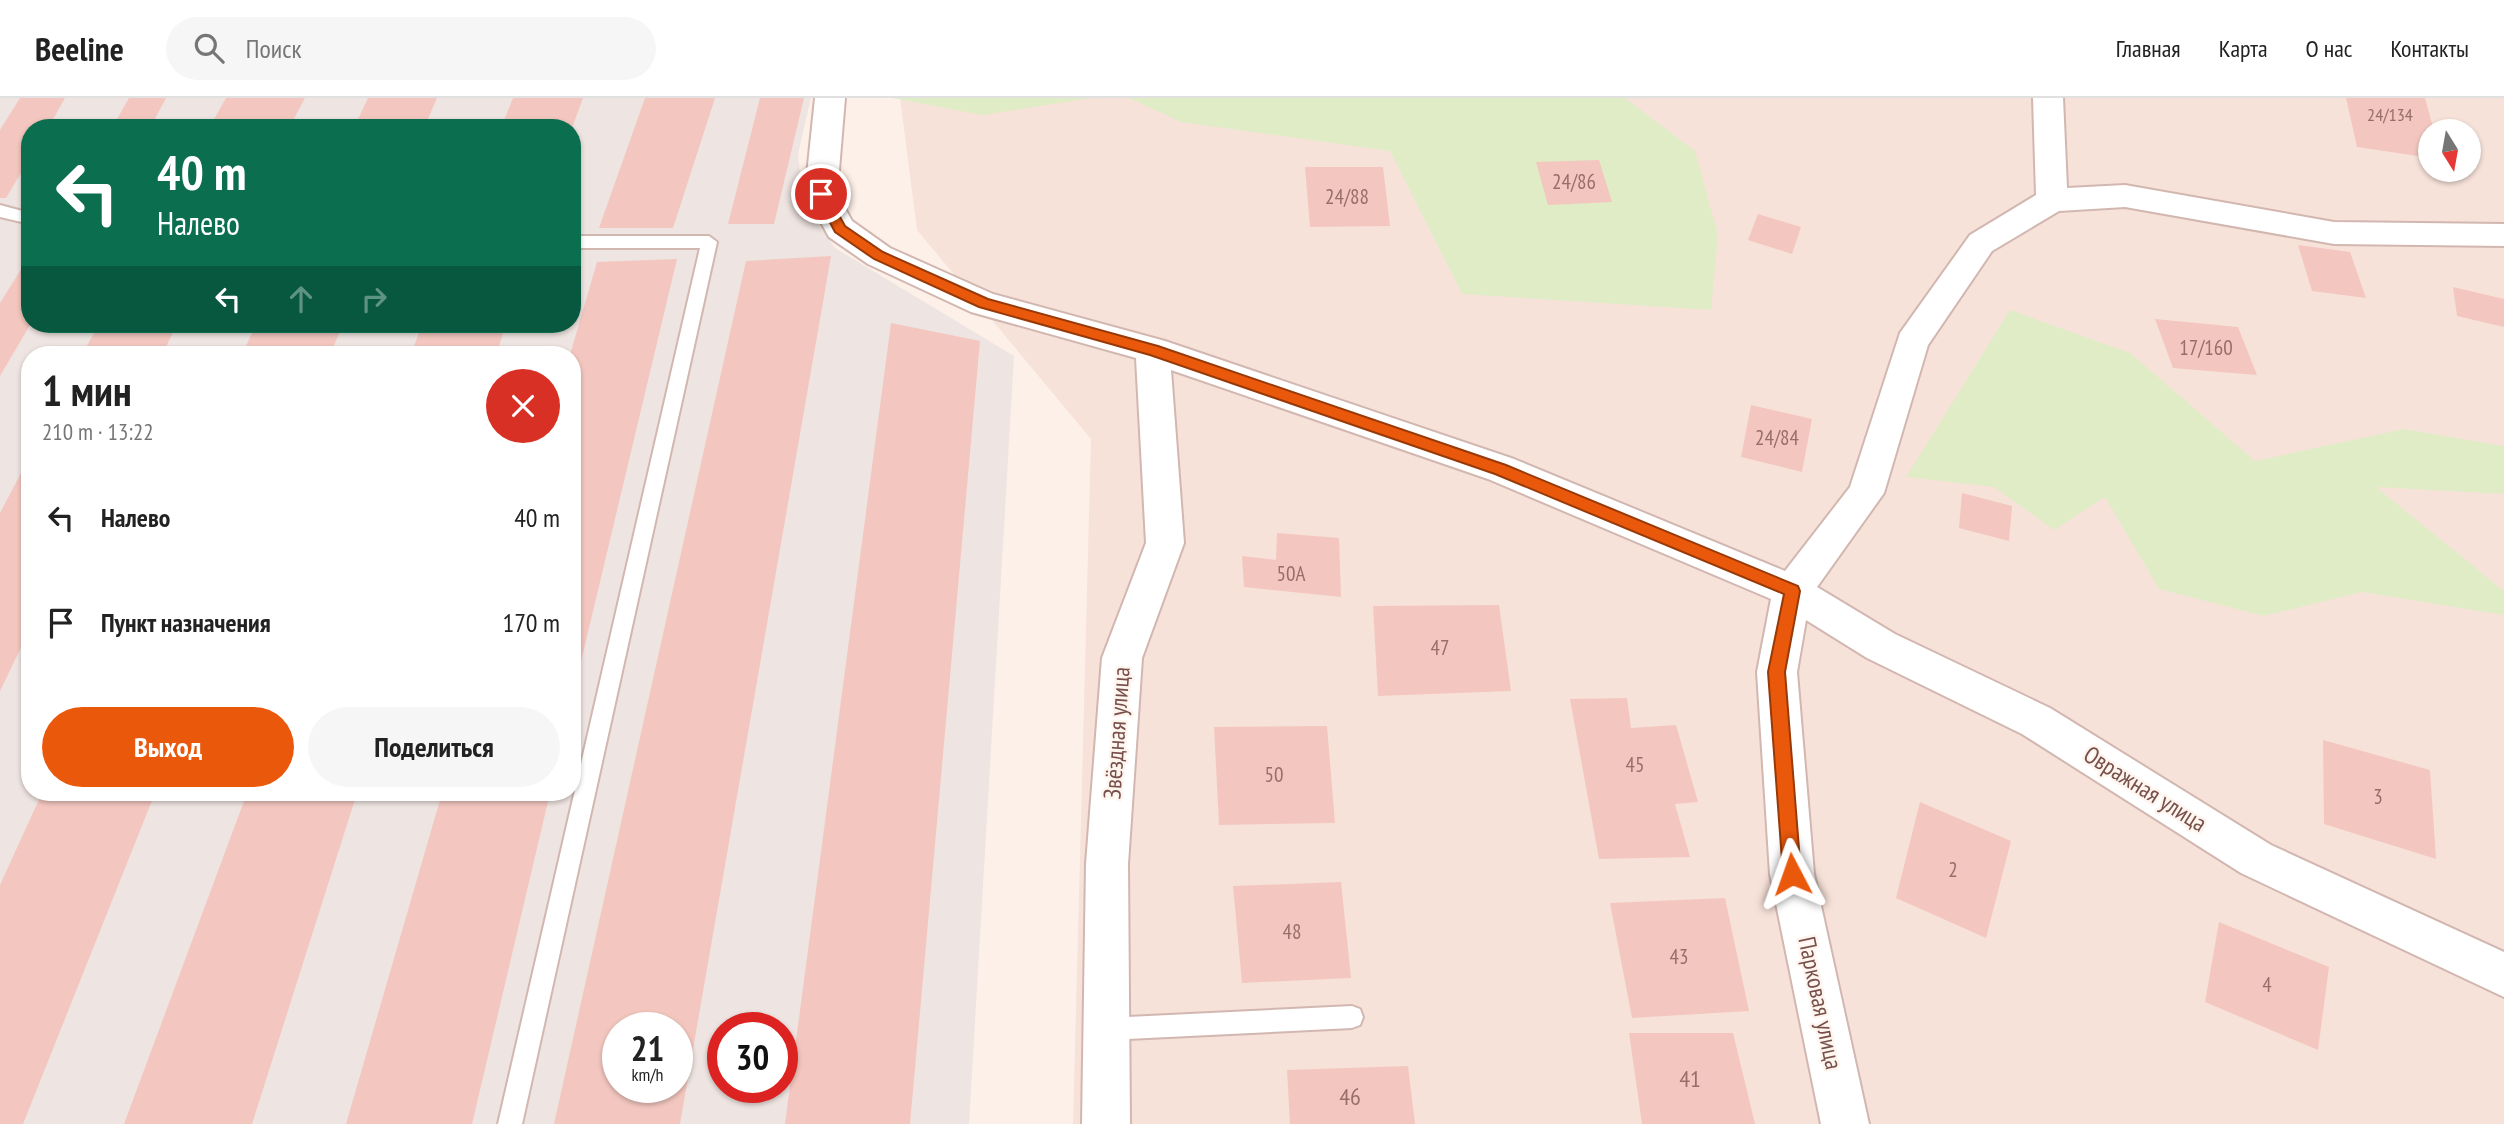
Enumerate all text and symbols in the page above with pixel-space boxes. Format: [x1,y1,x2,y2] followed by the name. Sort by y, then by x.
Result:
[166,17,656,80] search box
[35,27,124,70] text: Beeline
[190,29,228,67] icon: search
[246,32,301,65] text: Поиск
[2116,33,2181,64] text: Главная
[2219,33,2268,64] text: Карта
[2306,33,2352,64] text: О нас
[2390,33,2469,64] text: Контакты
[2367,103,2413,126] house number: 24/134
[2418,119,2482,182] north arrow
[2418,119,2481,182] map controls
[157,140,246,204] text: 40 m
[42,147,133,238] icon: left
[791,164,851,224] pin
[1552,168,1596,195] house number: 24/86
[802,175,840,213] icon: arrive
[1325,183,1369,210] house number: 24/88
[157,202,240,244] text: Налево
[209,280,247,318] icon: left
[282,280,320,318] icon: ahead
[355,280,393,318] icon: right
[2179,334,2233,361] house number: 17/160
[42,363,132,418] text: 1 мин
[486,369,560,443] button: close
[42,417,154,446] text: 210 m · 13:22
[1755,424,1800,451] house number: 24/84
[42,499,80,537] icon: left
[101,501,170,534] text: Налево
[514,501,560,534] text: 40 m
[1277,560,1305,587] house number: 50А
[42,604,80,642] icon: arrive
[101,606,271,639] text: Пункт назначения
[502,606,560,639] text: 170 m
[1431,634,1449,661] house number: 47
[1096,666,1137,800] street label: Звёздная улица
[42,707,294,787] button: Выход
[308,707,560,787] button: Поделиться
[2078,739,2213,839] street label: Овражная улица
[1626,751,1644,778] house number: 45
[1265,761,1283,788] house number: 50
[2373,783,2383,810] house number: 3
[1755,837,1829,911] position arrow
[1948,856,1958,883] house number: 2
[1283,918,1301,945] house number: 48
[1791,934,1850,1072] street label: Парковая улица
[1670,943,1688,970] house number: 43
[2262,971,2272,998] house number: 4
[707,1012,798,1103] speed limit sign: 30
[631,1025,664,1071] text: 21
[632,1063,663,1086] text: km/h
[1679,1063,1701,1094] house number: 41
[1339,1081,1361,1112] house number: 46

